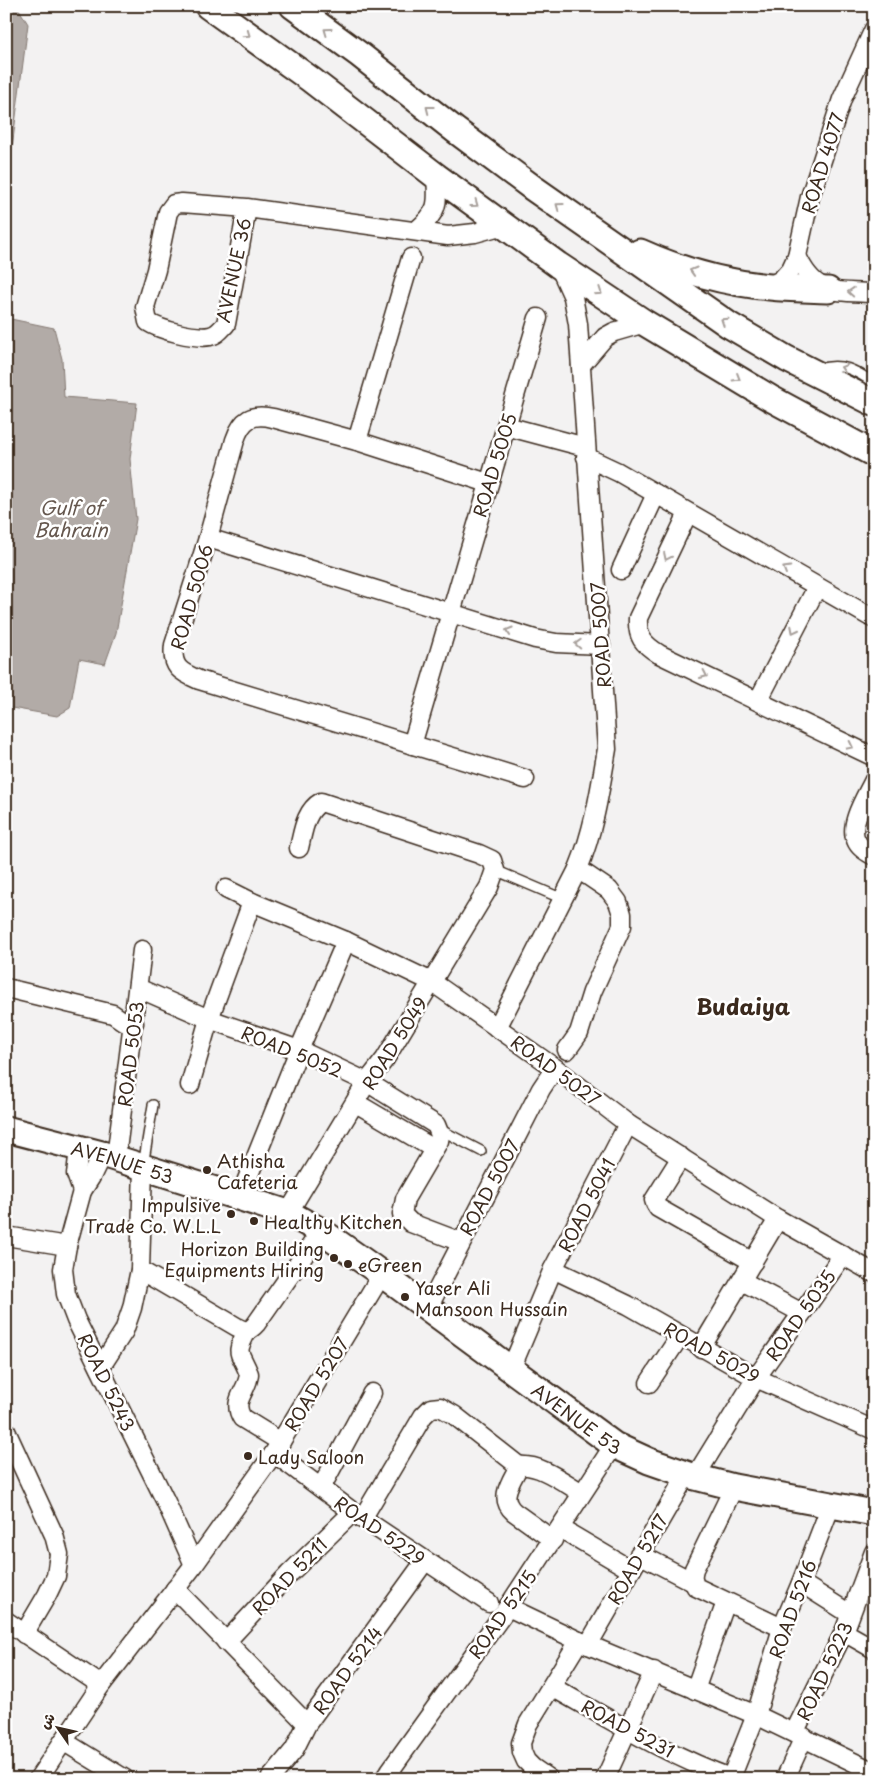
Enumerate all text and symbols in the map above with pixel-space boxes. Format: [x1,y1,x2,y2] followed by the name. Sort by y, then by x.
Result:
[323,28,333,37] one-way arrow
[241,29,250,37] one-way arrow
[425,106,434,115] one-way arrow
[794,109,850,217] street label: ROAD 4077
[469,198,479,207] one-way arrow
[555,203,564,213] one-way arrow
[209,215,257,325] street label: AVENUE 36
[690,266,698,276] one-way arrow
[593,286,602,295] one-way arrow
[846,286,854,297] one-way arrow
[720,318,729,327] one-way arrow
[840,364,849,374] one-way arrow
[731,371,740,381] one-way arrow
[465,409,523,521] street label: ROAD 5005
[34,493,109,543] water label: Gulf of Bahrain
[163,541,219,653] street label: ROAD 5006
[663,552,674,561] one-way arrow
[782,565,791,575] one-way arrow
[583,581,617,689] street label: ROAD 5007
[790,625,800,634] one-way arrow
[505,626,513,636] one-way arrow
[574,639,582,649] one-way arrow
[699,669,708,680] one-way arrow
[845,739,854,750] one-way arrow
[696,989,791,1022] district label: Budaiya
[355,991,433,1095] street label: ROAD 5049
[110,1000,150,1108] street label: ROAD 5053
[237,1018,347,1084] street label: ROAD 5052
[505,1028,607,1112] street label: ROAD 5027
[69,1133,177,1189] street label: AVENUE 53
[452,1134,526,1240] street label: ROAD 5007
[217,1147,298,1195] place label: Athisha Cafeteria
[551,1153,621,1257] street label: ROAD 5041
[201,1164,213,1176] marker: Athisha Cafeteria
[85,1191,221,1239] place label: Impulsive Trade Co. W.L.L
[225,1208,237,1220] marker: Impulsive Trade Co. W.L.L
[264,1208,402,1235] place label: Healthy Kitchen
[248,1215,260,1227] marker: Healthy Kitchen
[164,1235,324,1283] place label: Horizon Building Equipments Hiring
[358,1251,422,1278] place label: eGreen
[328,1252,340,1264] marker: Horizon Building Equipments Hiring
[342,1258,354,1270] marker: eGreen
[759,1264,841,1366] street label: ROAD 5035
[415,1274,568,1322] place label: Yaser Ali Mansoon Hussain
[399,1291,411,1303] marker: Yaser Ali Mansoon Hussain
[659,1315,765,1389] street label: ROAD 5029
[72,1328,142,1436] street label: ROAD 5243
[277,1332,355,1436] street label: ROAD 5207
[527,1376,626,1460] street label: AVENUE 53
[258,1443,364,1470] place label: Lady Saloon
[242,1450,254,1462] marker: Lady Saloon
[329,1489,431,1571] street label: ROAD 5229
[600,1508,674,1610] street label: ROAD 5217
[245,1531,333,1621] street label: ROAD 5211
[762,1556,822,1662] street label: ROAD 5216
[461,1564,543,1664] street label: ROAD 5215
[789,1617,859,1725] street label: ROAD 5223
[306,1620,388,1720] street label: ROAD 5214
[577,1692,679,1764] street label: ROAD 5231
[32,1702,82,1752] north arrow
[34,1708,60,1733] text: ش

